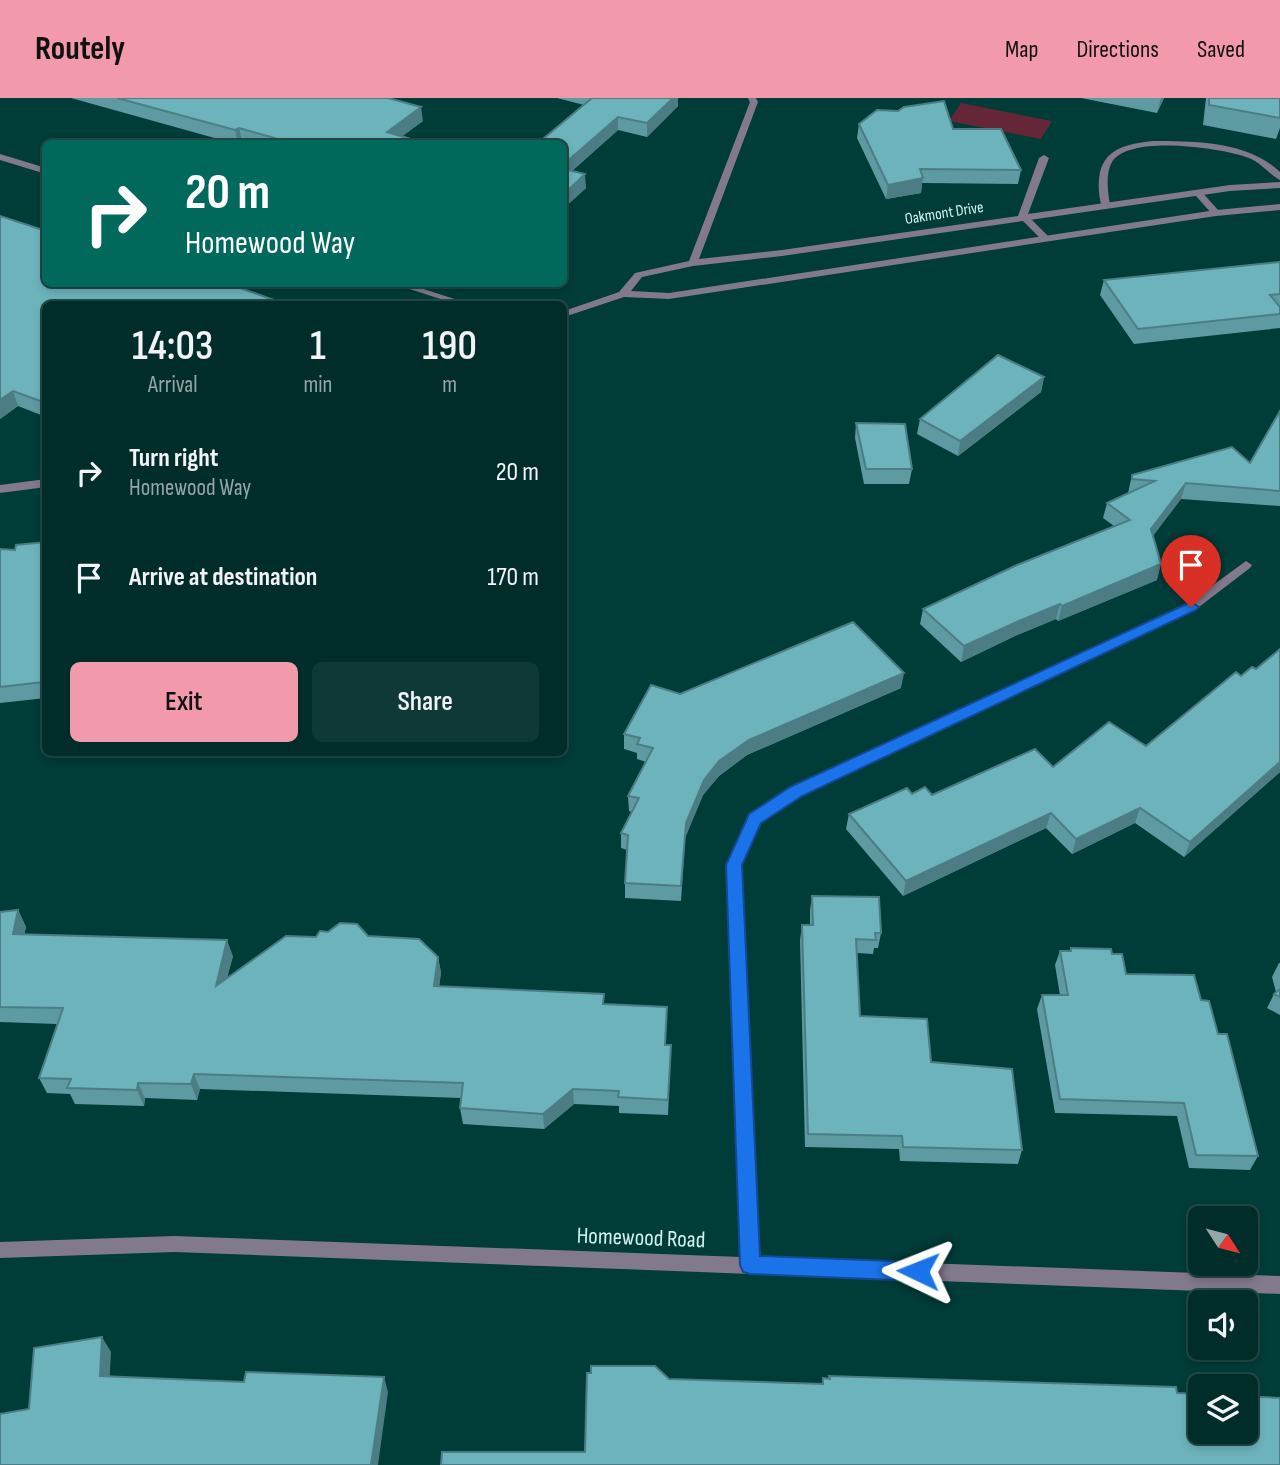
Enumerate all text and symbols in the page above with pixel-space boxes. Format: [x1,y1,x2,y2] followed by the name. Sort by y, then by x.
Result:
[35,29,125,69] text: Routely
[1005,35,1038,64] text: Map
[1076,35,1159,64] text: Directions
[1197,35,1245,64] text: Saved
[185,164,270,223] text: 20 m
[70,168,161,259] icon: right
[904,198,985,229] street label: Oakmont Drive
[185,224,355,263] text: Homewood Way
[132,321,213,372] text: 14:03
[310,321,326,372] text: 1
[422,321,477,372] text: 190
[148,371,197,399] text: Arrival
[303,371,332,399] text: min
[442,371,457,399] text: m
[129,443,218,474] text: Turn right
[70,454,108,492] icon: right
[496,457,539,488] text: 20 m
[129,474,251,502] text: Homewood Way
[1161,535,1221,607] pin
[1172,546,1210,584] icon: arrive
[70,559,108,597] icon: arrive
[129,562,317,593] text: Arrive at destination
[487,562,539,593] text: 170 m
[70,662,298,742] button: Exit
[312,662,539,742] button: Share
[1188,1206,1258,1276] north arrow
[1188,1206,1258,1444] map controls
[576,1222,706,1254] street label: Homewood Road
[881,1234,955,1308] position arrow
[1188,1290,1258,1360] button: sound
[1188,1374,1258,1444] button: layers

